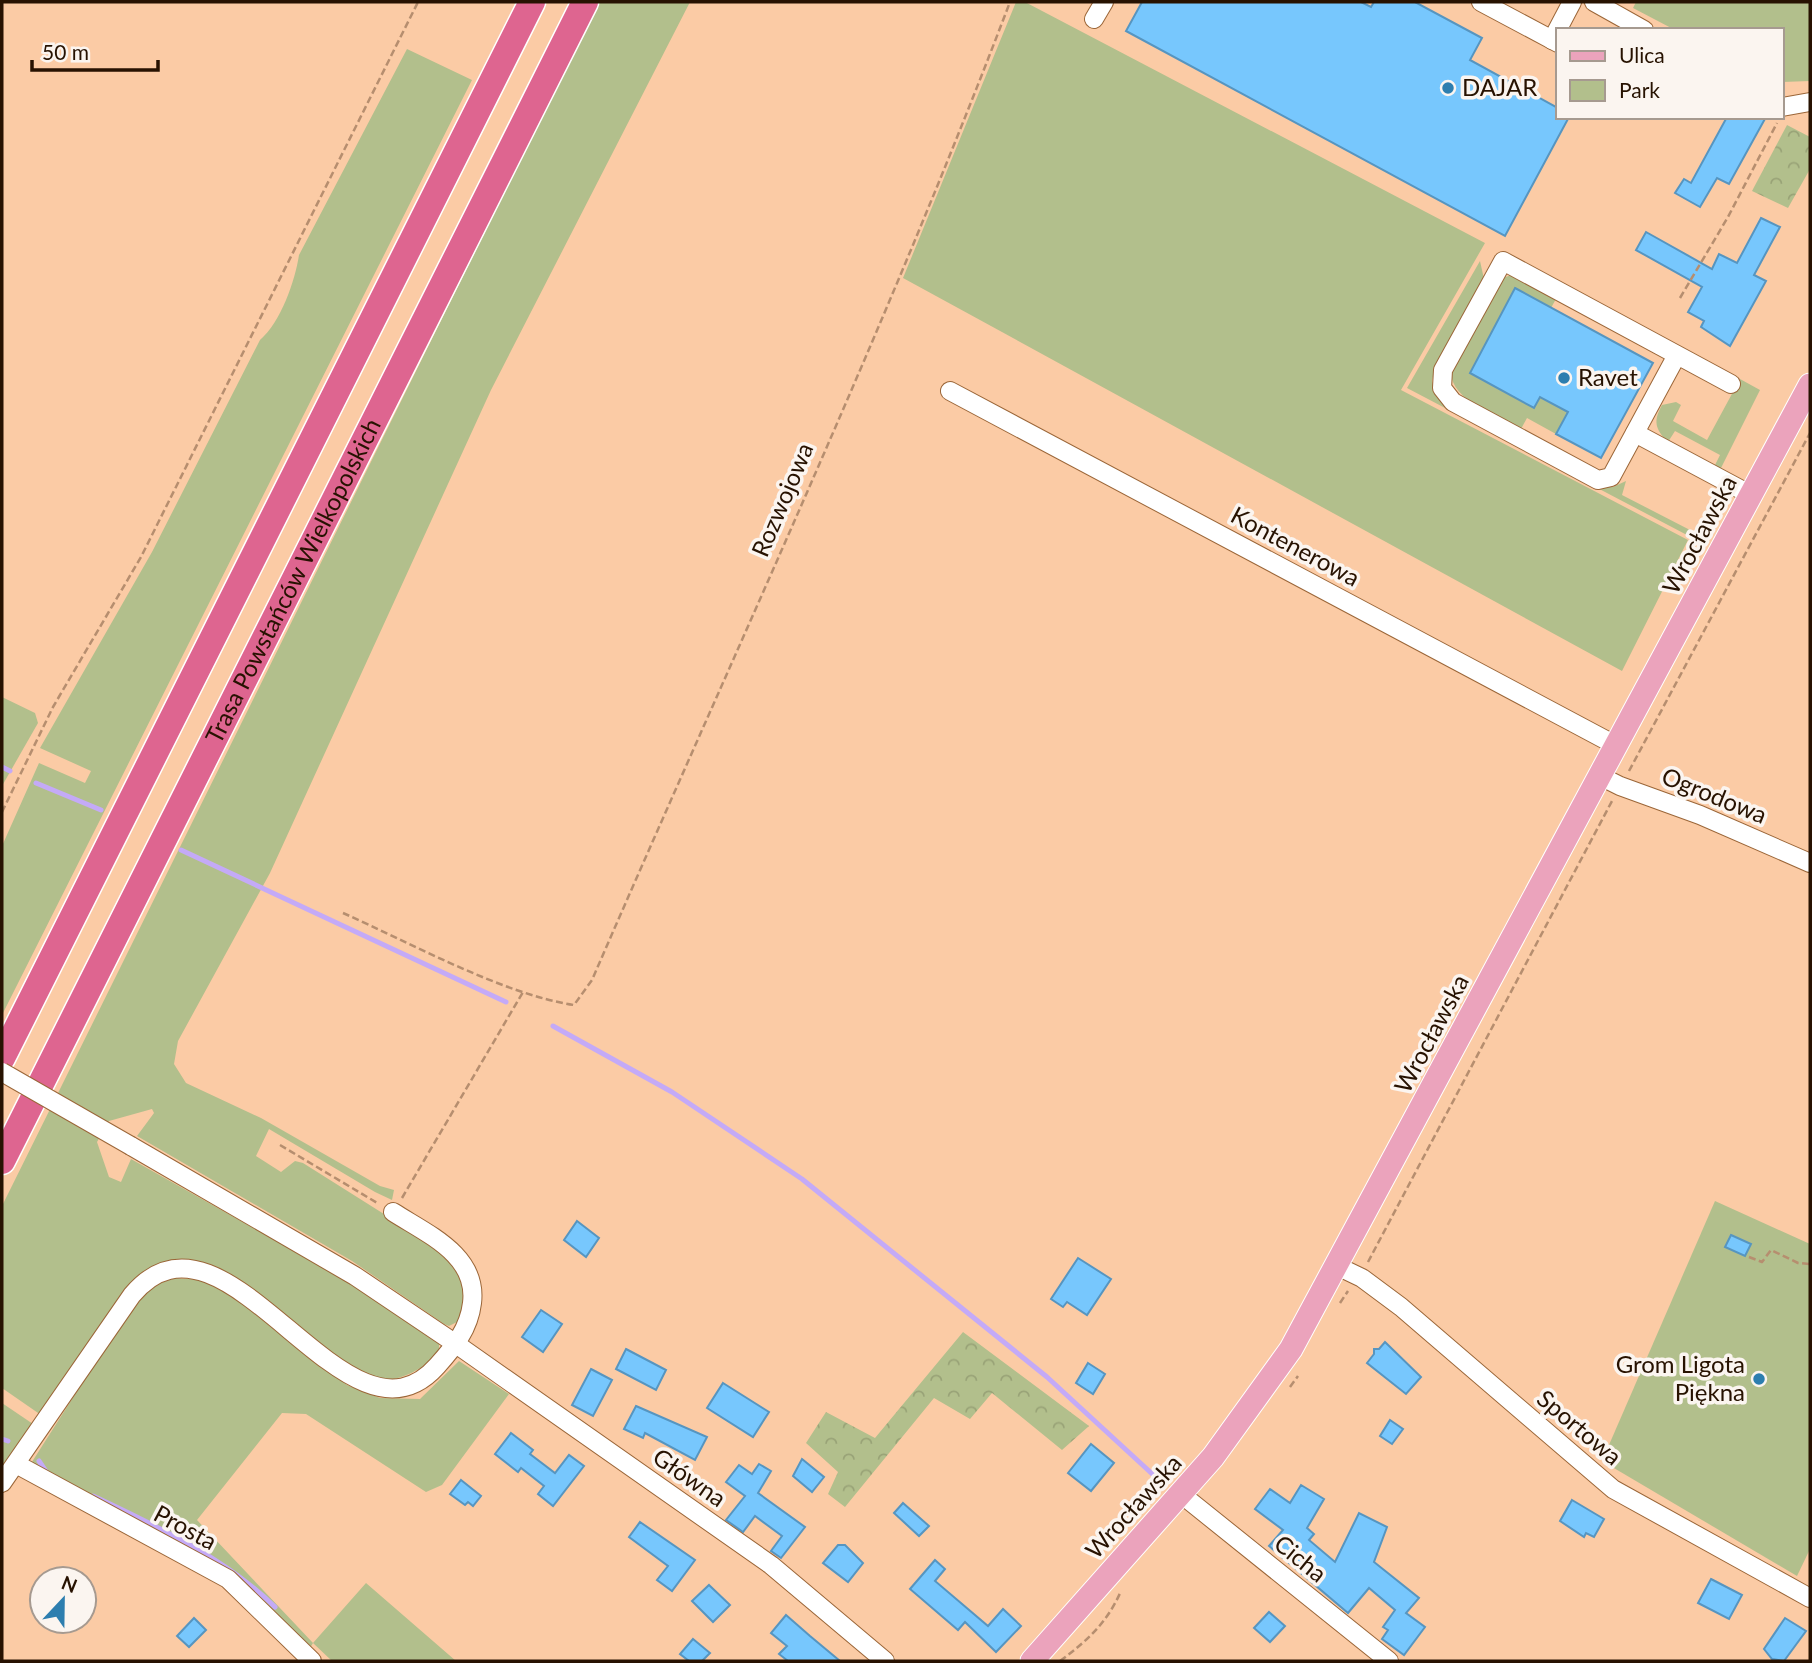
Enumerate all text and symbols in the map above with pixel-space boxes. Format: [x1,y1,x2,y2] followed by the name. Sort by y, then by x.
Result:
[32,28,158,72] scale bar
[1556,28,1784,119] legend
[42,39,89,64] text: 50 m
[1619,42,1665,67] text: Ulica
[1462,72,1537,101] place label: DAJAR
[1619,77,1660,102] text: Park
[1440,80,1456,96] marker: DAJAR
[1578,362,1638,391] place label: Ravet
[1556,370,1572,386] marker: Ravet
[199,413,386,748] street label: Trasa Powstańców Wielkopolskich
[745,438,819,561] street label: Rozwojowa
[1655,470,1742,598] street label: Wrocławska
[1226,500,1365,592] street label: Kontenerowa
[1658,760,1771,829] street label: Ogrodowa
[1387,969,1474,1097] street label: Wrocławska
[1616,1349,1745,1406] place label: Grom Ligota Piękna
[1751,1371,1767,1387] marker: Grom Ligota Piękna
[1532,1383,1628,1470] street label: Sportowa
[648,1441,732,1512] street label: Główna
[1079,1448,1187,1564] street label: Wrocławska
[149,1498,222,1555] street label: Prosta
[1269,1528,1333,1588] street label: Cicha
[28,1565,98,1635] north arrow
[58,1570,81,1597] text: N

